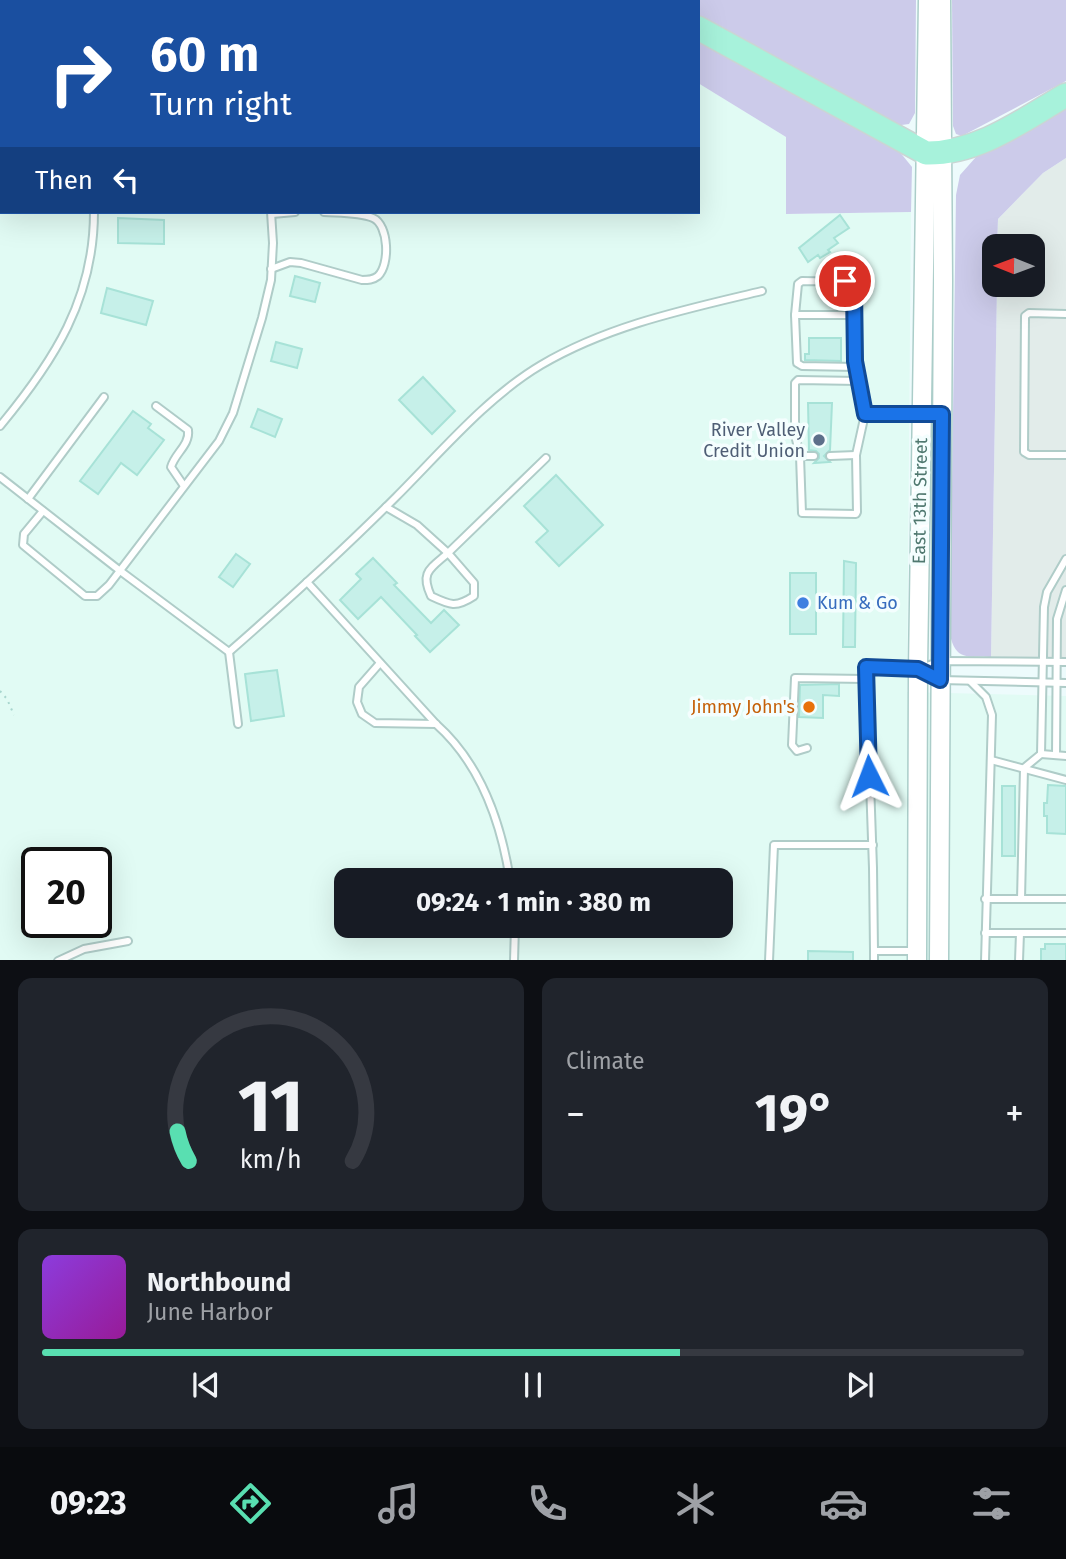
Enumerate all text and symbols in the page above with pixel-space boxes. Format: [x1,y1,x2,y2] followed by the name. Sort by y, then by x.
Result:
[150,25,259,84] text: 60 m
[35,28,126,119] icon: right
[150,85,292,123] text: Turn right
[107,161,145,199] icon: left
[35,165,93,196] text: Then
[982,234,1045,298] north arrow
[982,234,1045,297] map controls
[815,251,875,311] pin
[826,262,864,300] icon: arrive
[703,419,805,462] place label: River Valley Credit Union
[811,432,827,448] marker: River Valley Credit Union
[908,437,932,564] street label: East 13th Street
[817,592,898,614] place label: Kum & Go
[795,595,811,611] marker: Kum & Go
[691,696,795,718] place label: Jimmy John's
[801,699,817,715] marker: Jimmy John's
[832,739,906,813] position arrow
[21,847,112,938] speed limit sign: 20
[416,887,651,918] text: 09:24 · 1 min · 380 m
[566,1047,645,1075] text: Climate
[238,1063,304,1150] text: 11
[755,1082,835,1145] text: 19°
[566,1091,585,1137] text: −
[1005,1091,1024,1137] text: +
[240,1144,302,1174] text: km/h
[147,1267,291,1298] text: Northbound
[147,1298,273,1326] text: June Harbor
[187,1366,225,1404] icon: previous
[514,1366,552,1404] icon: pause
[841,1366,879,1404] icon: next
[226,1479,275,1528] icon: directions
[374,1479,423,1528] icon: music
[523,1479,572,1528] icon: phone
[671,1479,720,1528] icon: climate
[819,1479,868,1528] icon: car
[967,1479,1016,1528] icon: filters
[50,1484,127,1522] text: 09:23

